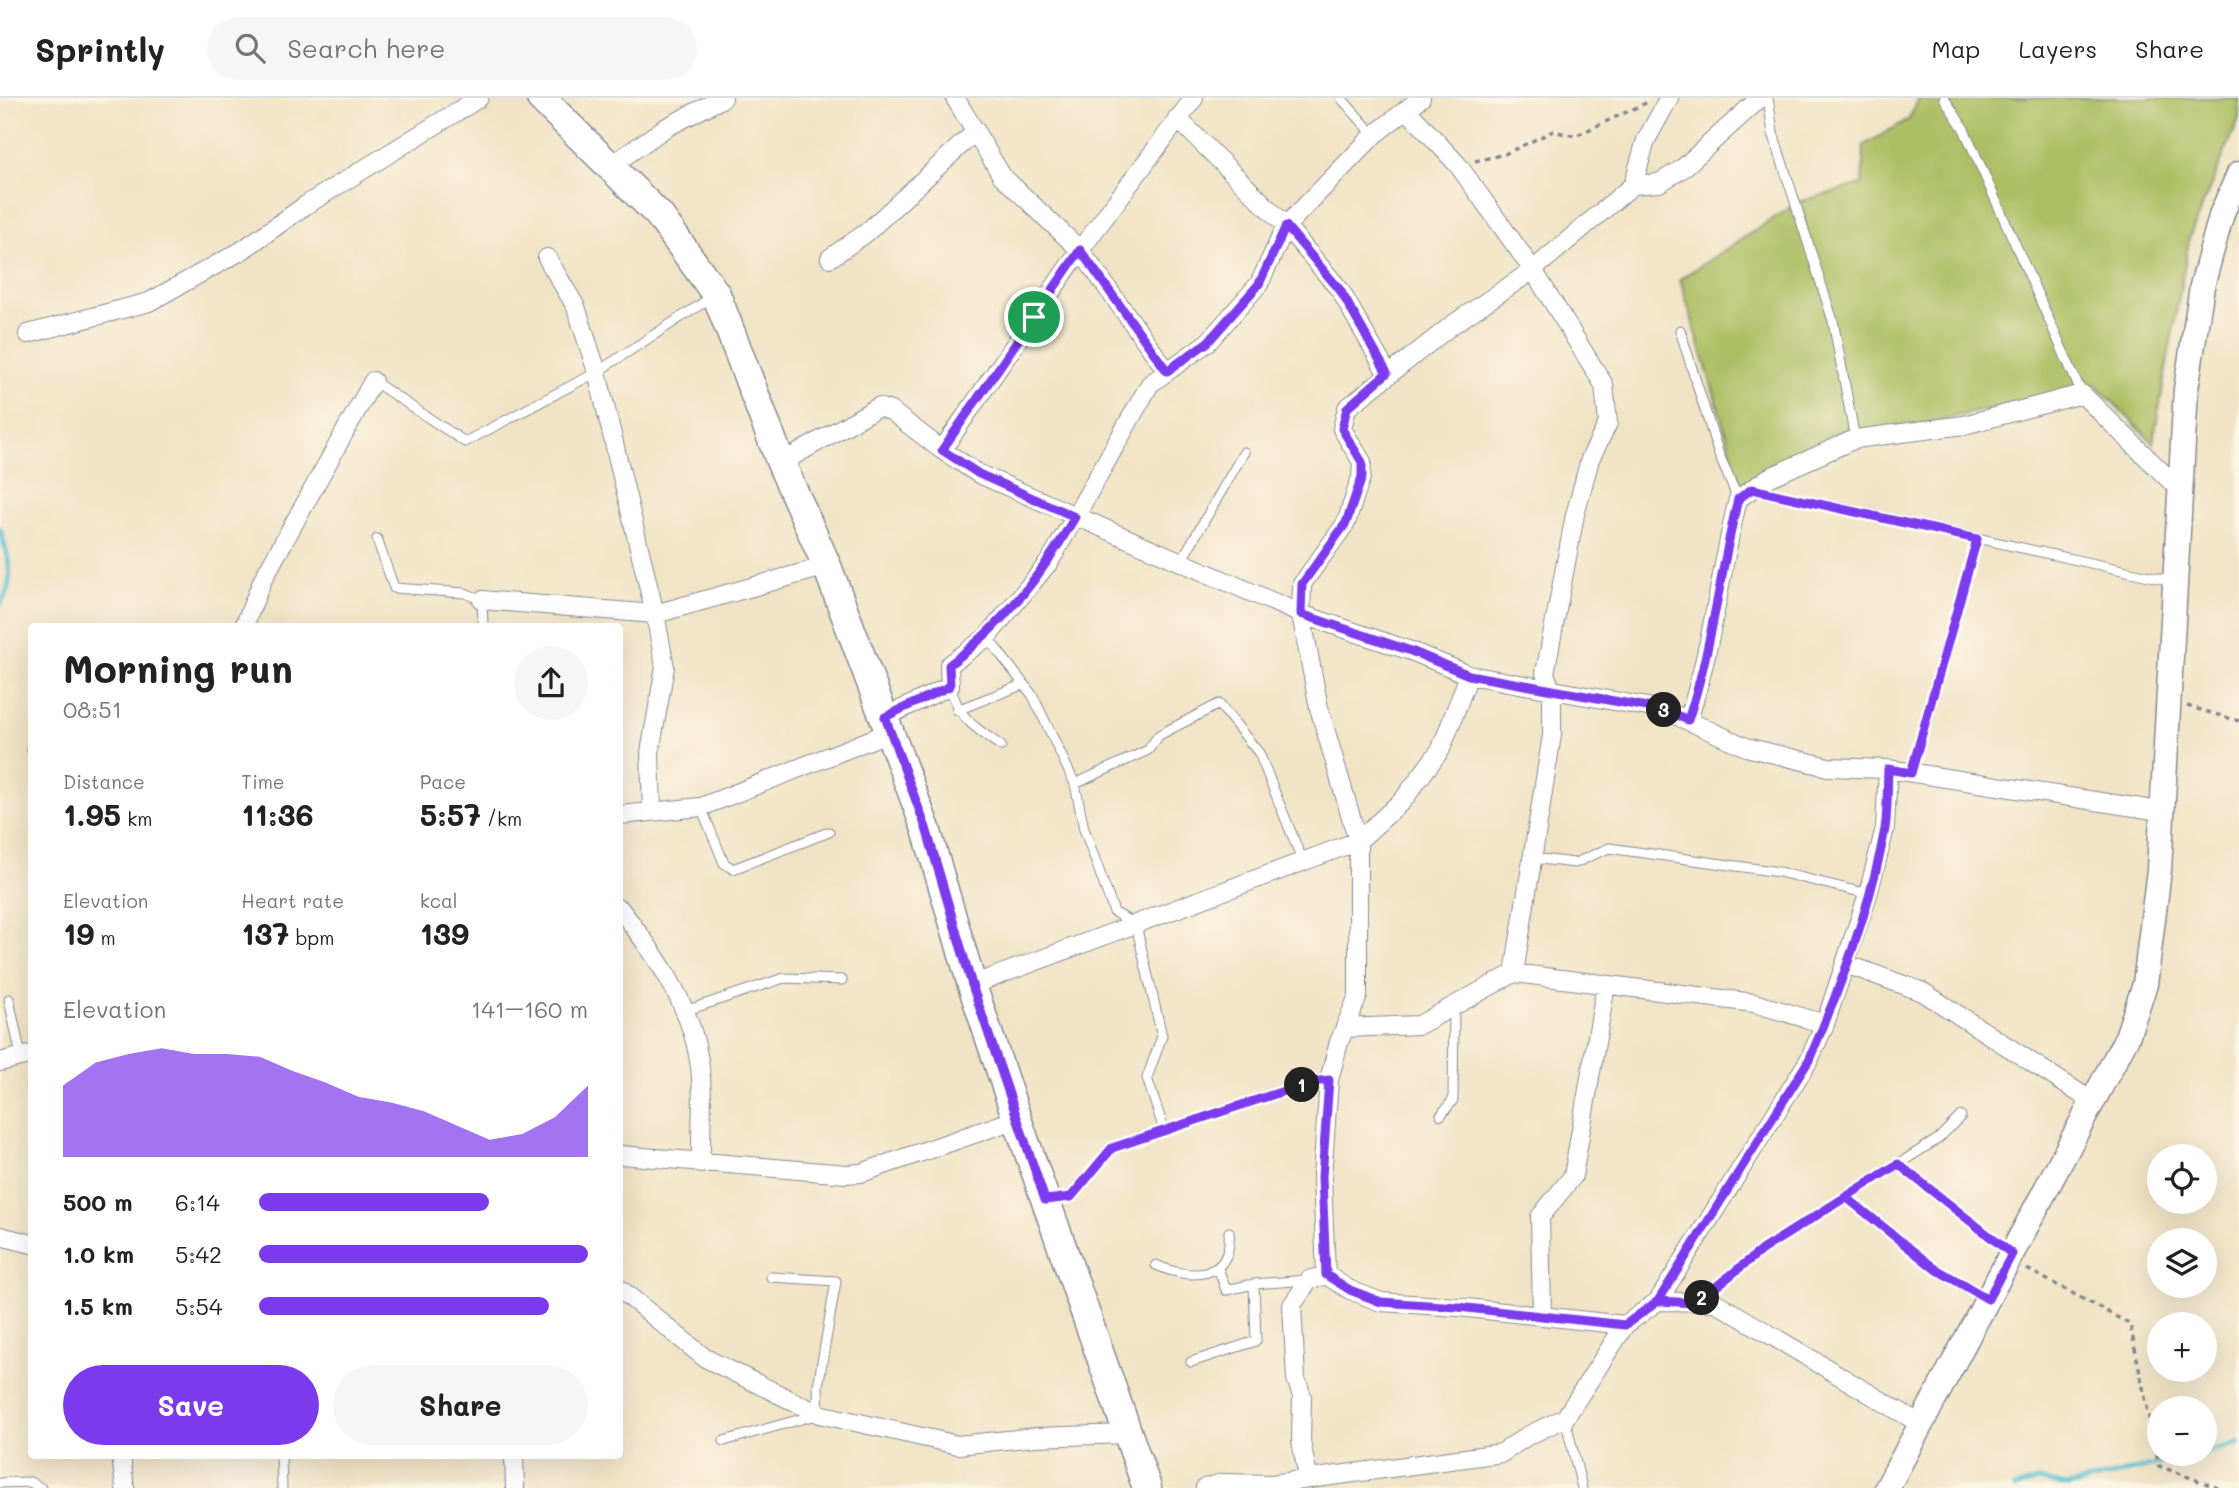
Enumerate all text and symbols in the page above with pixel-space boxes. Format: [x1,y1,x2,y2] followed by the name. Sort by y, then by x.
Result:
[207,17,697,80] search box
[35,27,165,70] text: Sprintly
[231,29,269,67] icon: search
[287,31,445,65] text: Search here
[1932,33,1980,64] text: Map
[2018,33,2097,64] text: Layers
[2135,33,2204,64] text: Share
[1004,287,1064,347] pin
[1015,298,1053,336] icon: arrive
[63,643,293,693] text: Morning run
[514,646,588,720] button: share
[1646,692,1682,728] pin: 3
[63,694,122,724] text: 08:51
[1658,697,1669,722] text: 3
[63,769,145,794] text: Distance
[241,769,285,794] text: Time
[420,769,466,794] text: Pace
[63,794,121,834] text: 1.95
[241,794,314,834] text: 11:36
[420,794,481,834] text: 5:57
[121,806,152,831] text: km
[481,806,522,831] text: /km
[63,888,148,913] text: Elevation
[241,888,344,913] text: Heart rate
[420,888,458,913] text: kcal
[63,913,94,953] text: 19
[241,913,289,953] text: 137
[420,913,469,953] text: 139
[94,925,116,950] text: m
[289,925,334,950] text: bpm
[63,994,166,1024] text: Elevation
[471,994,588,1024] text: 141–160 m
[1284,1068,1320,1102] pin: 1
[1297,1072,1306,1097] text: 1
[2147,1144,2217,1466] map controls
[2147,1144,2217,1214] button: locate
[63,1187,133,1217] text: 500 m
[175,1187,220,1217] text: 6:14
[2147,1228,2217,1298] button: layers
[63,1239,134,1269] text: 1.0 km
[175,1239,222,1269] text: 5:42
[1684,1280,1720,1316] pin: 2
[1696,1285,1707,1310] text: 2
[63,1291,133,1321] text: 1.5 km
[175,1291,222,1321] text: 5:54
[2147,1312,2217,1382] button: +
[63,1365,319,1445] button: Save
[333,1365,588,1445] button: Share
[2147,1396,2217,1466] button: −

